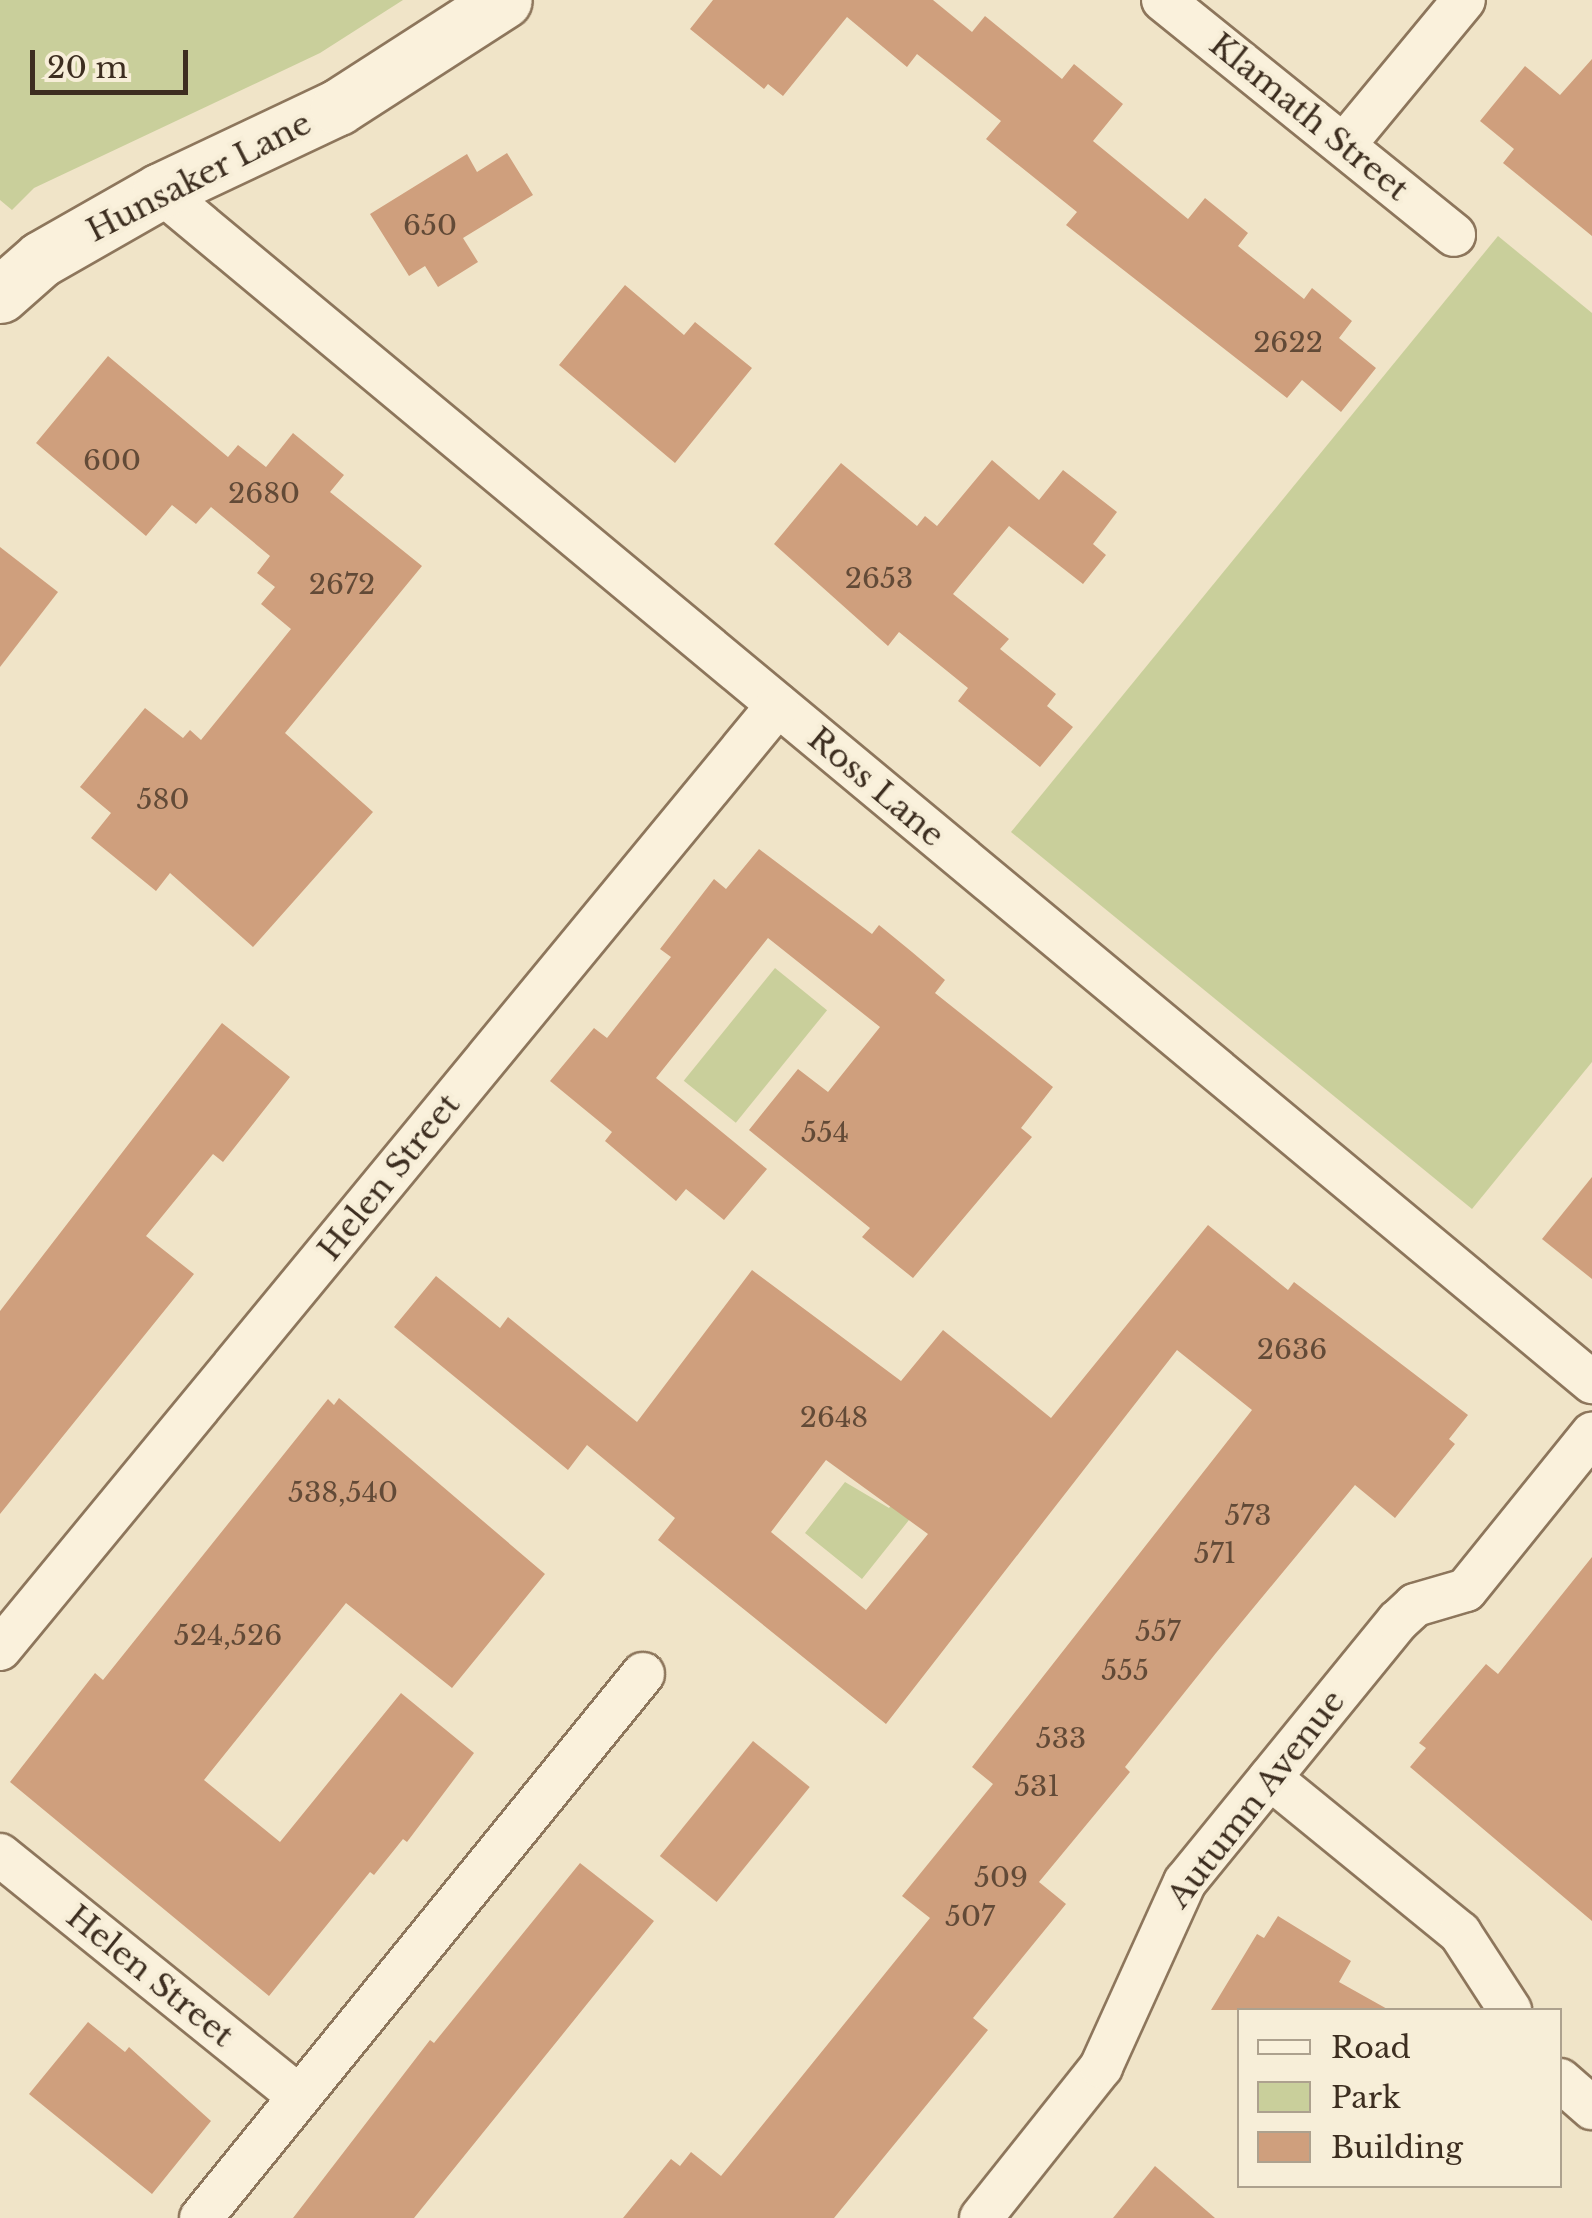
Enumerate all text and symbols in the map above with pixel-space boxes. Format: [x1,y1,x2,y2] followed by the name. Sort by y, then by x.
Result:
[1202,25,1416,209] street label: Klamath Street
[35,30,192,92] scale bar
[47,49,128,86] text: 20 m
[80,104,318,250] street label: Hunsaker Lane
[403,209,457,243] house number: 650
[1253,326,1323,360] house number: 2622
[83,444,141,478] house number: 600
[228,477,300,511] house number: 2680
[845,562,913,596] house number: 2653
[309,568,375,602] house number: 2672
[800,719,952,855] street label: Ross Lane
[137,783,189,817] house number: 580
[310,1086,468,1268] street label: Helen Street
[801,1116,849,1150] house number: 554
[1257,1333,1327,1367] house number: 2636
[800,1401,868,1435] house number: 2648
[288,1476,398,1510] house number: 538,540
[1224,1499,1272,1533] house number: 573
[1194,1537,1236,1571] house number: 571
[1135,1615,1181,1649] house number: 557
[174,1619,282,1653] house number: 524,526
[1101,1654,1149,1688] house number: 555
[1159,1682,1353,1916] street label: Autumn Avenue
[1036,1722,1086,1756] house number: 533
[1014,1770,1060,1804] house number: 531
[974,1861,1028,1895] house number: 509
[59,1897,241,2055] street label: Helen Street
[945,1900,995,1934] house number: 507
[1237,2008,1562,2188] legend
[1331,2029,1411,2066] text: Road
[1331,2079,1401,2116] text: Park
[1331,2129,1463,2166] text: Building

